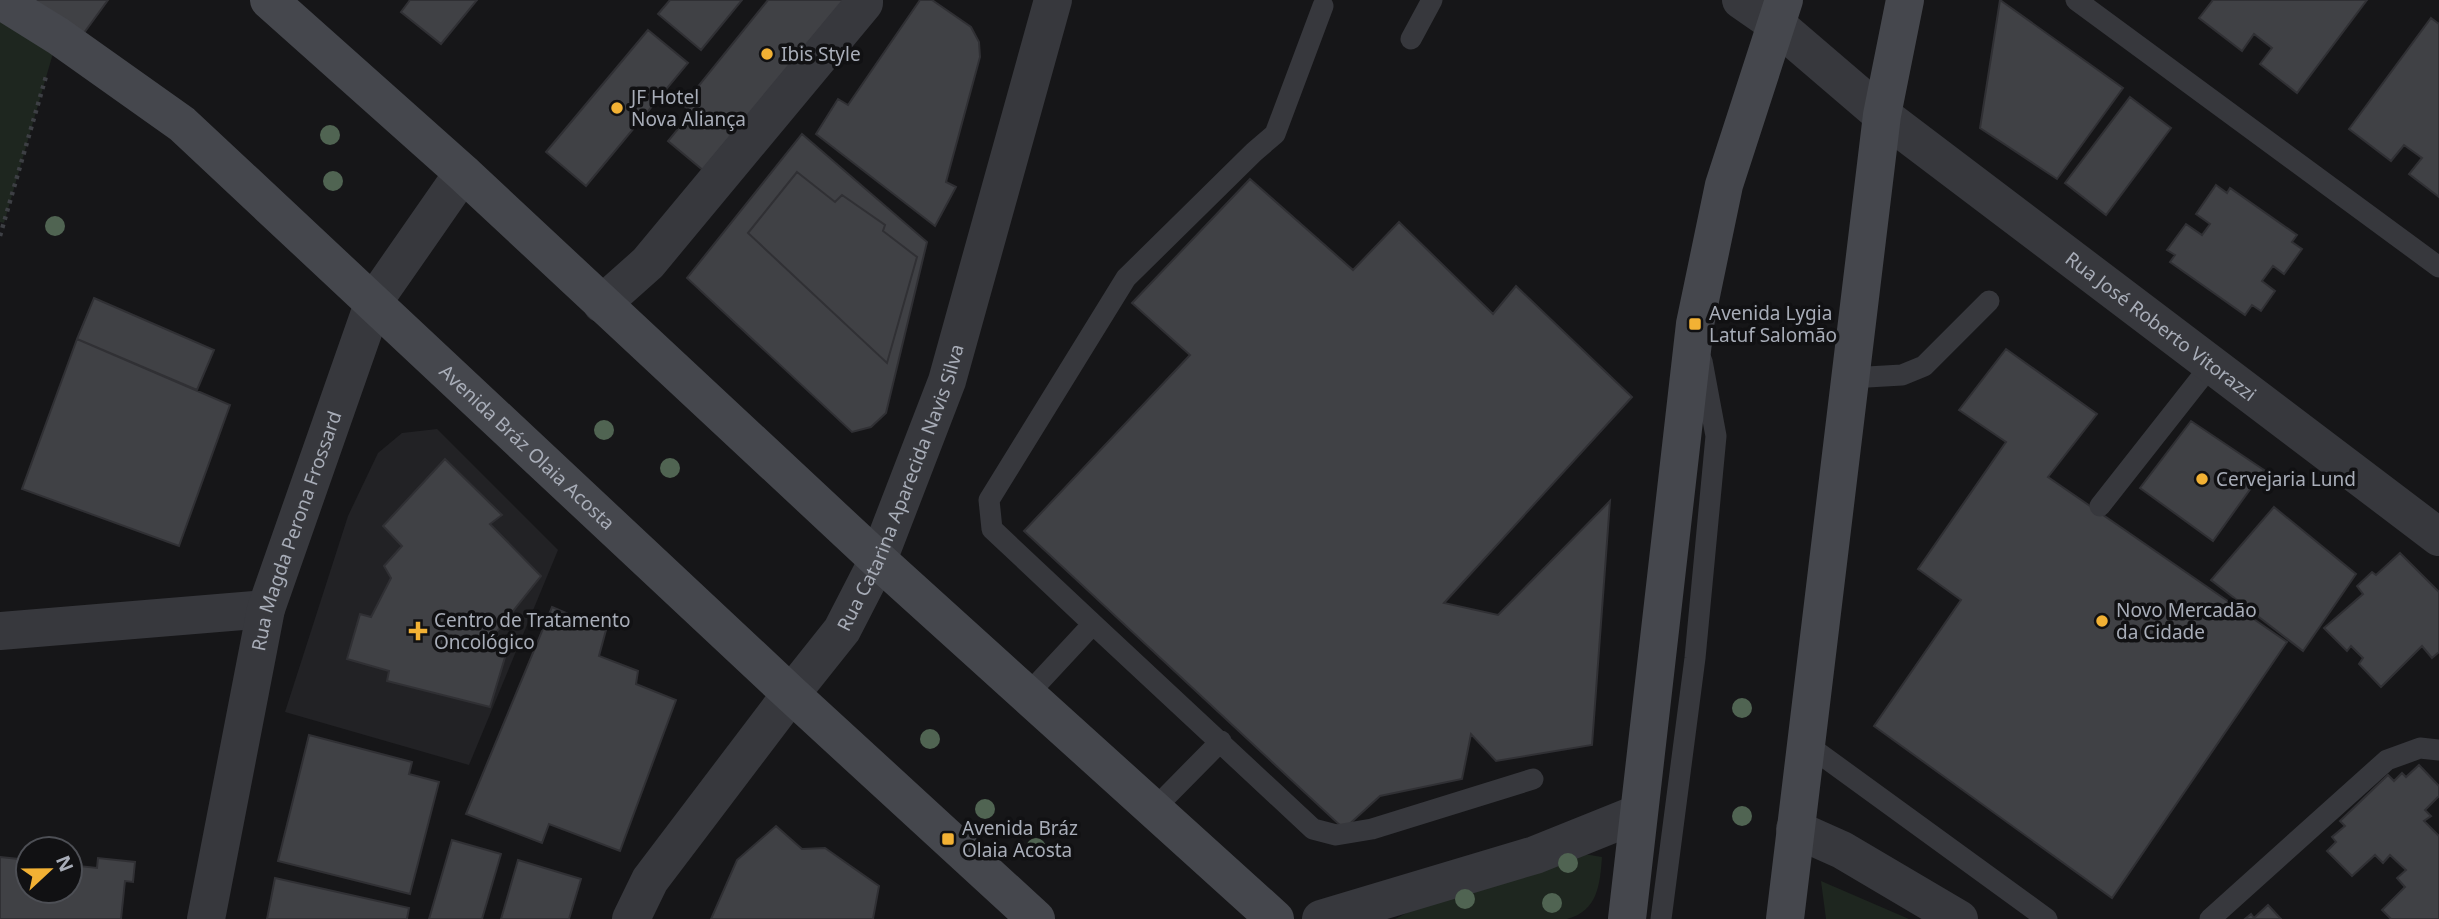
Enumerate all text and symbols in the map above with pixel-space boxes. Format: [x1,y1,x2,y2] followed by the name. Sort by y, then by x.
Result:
[781,41,861,67] place label: Ibis Style
[759,46,775,62] marker: Ibis Style
[629,84,746,132] place label: JF Hotel Nova Aliança
[609,100,625,116] marker: JF Hotel Nova Aliança
[2060,246,2262,407] street label: Rua José Roberto Vitorazzi
[1709,300,1837,348] place label: Avenida Lygia Latuf Salomão
[1687,316,1703,332] marker: Avenida Lygia Latuf Salomão
[831,341,970,636] street label: Rua Catarina Aparecida Navis Silva
[434,358,620,536] street label: Avenida Bráz Olaia Acosta
[245,407,347,653] street label: Rua Magda Perona Frossard
[2216,466,2356,492] place label: Cervejaria Lund
[2194,471,2210,487] marker: Cervejaria Lund
[2116,597,2257,645] place label: Novo Mercadão da Cidade
[434,607,630,655] place label: Centro de Tratamento Oncológico
[2094,613,2110,629] marker: Novo Mercadão da Cidade
[408,621,428,641] marker: Centro de Tratamento Oncológico
[962,815,1078,863] place label: Avenida Bráz Olaia Acosta
[940,831,956,847] marker: Avenida Bráz Olaia Acosta
[14,835,84,905] north arrow
[50,852,80,876] text: N

